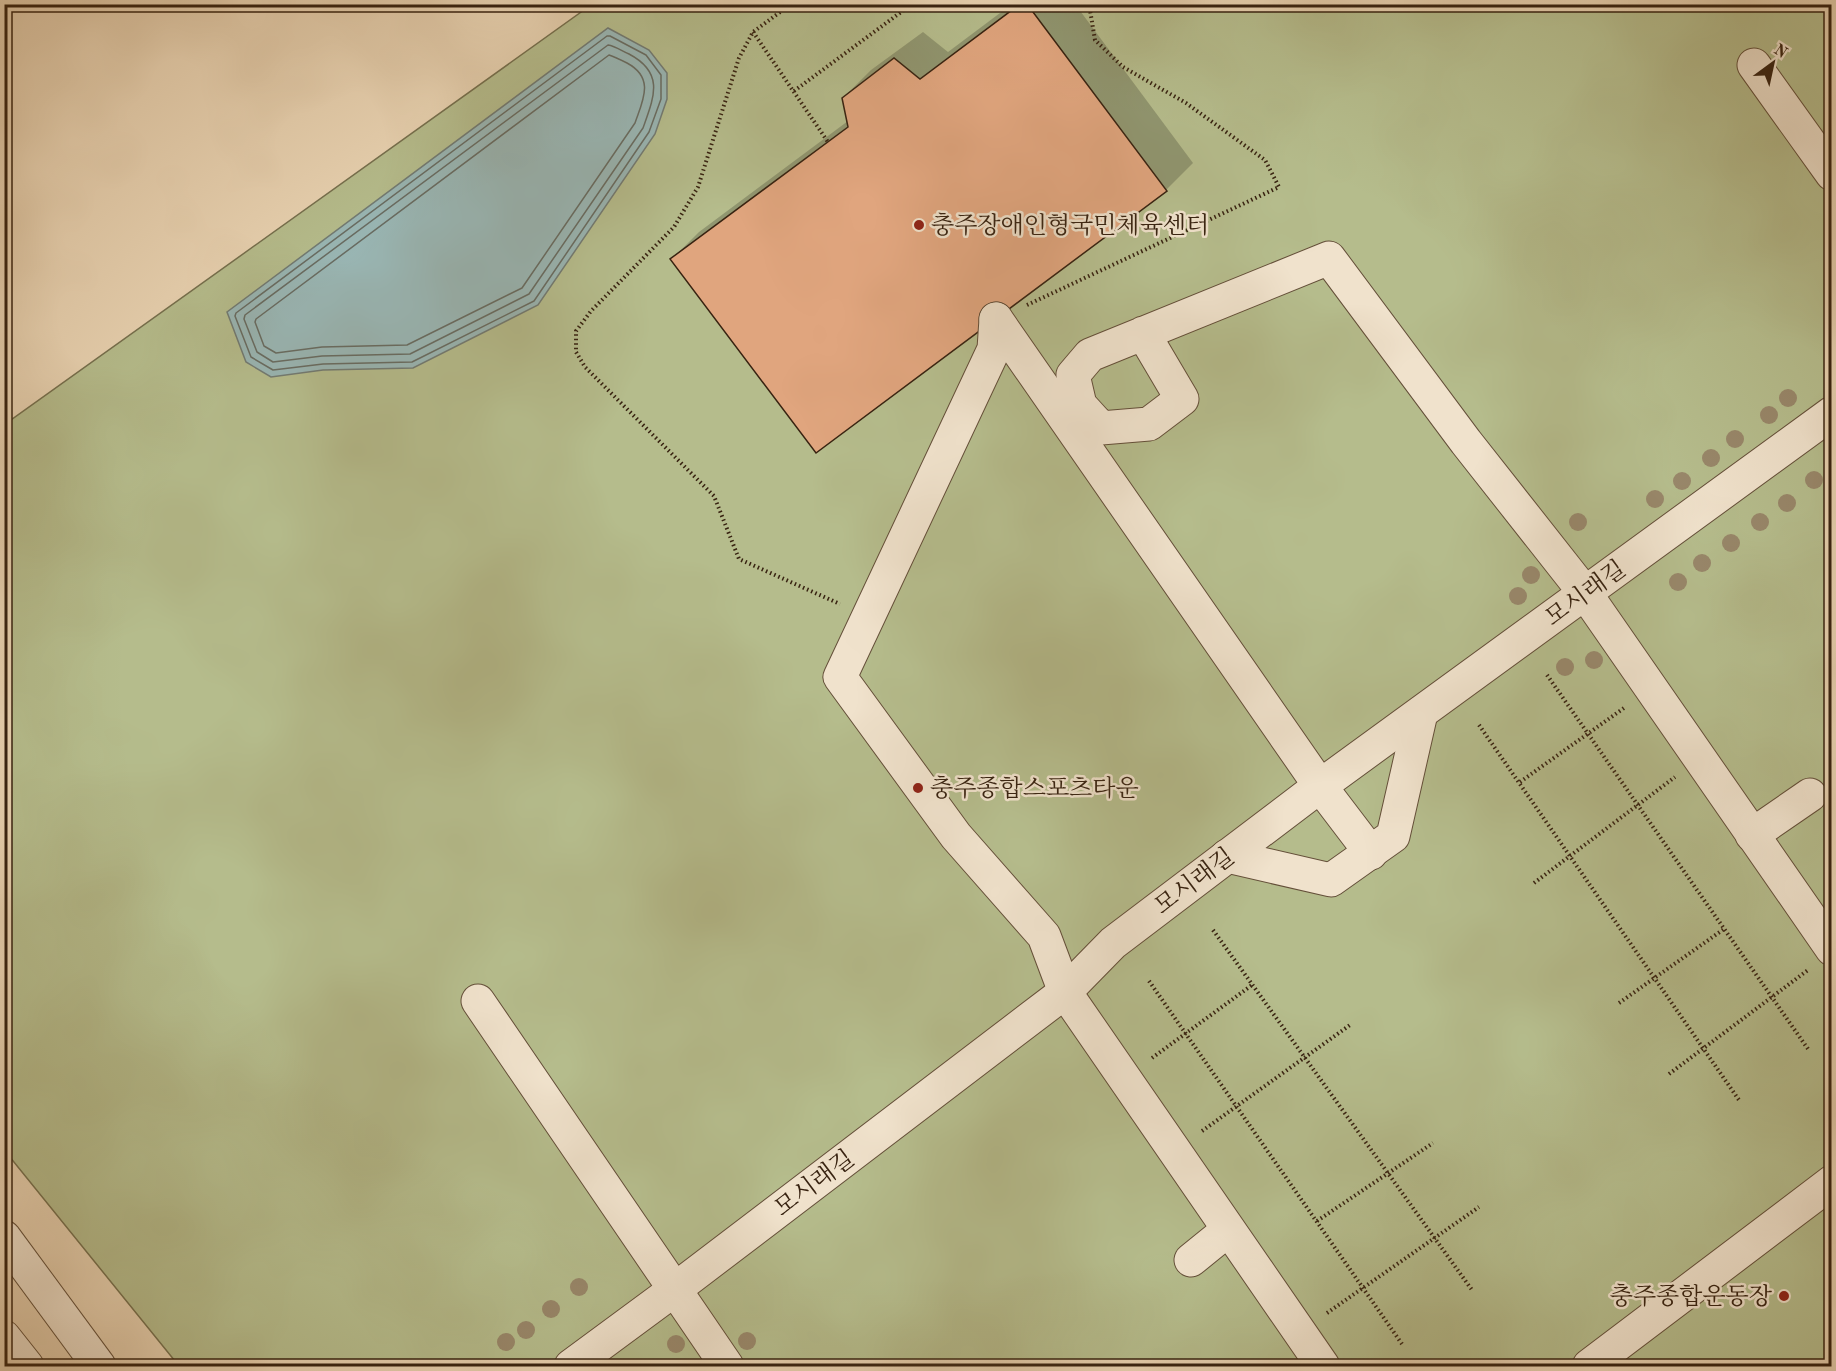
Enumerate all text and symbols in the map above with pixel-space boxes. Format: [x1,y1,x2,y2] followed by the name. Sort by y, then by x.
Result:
[1743,33,1803,93] north arrow
[1771,42,1790,63] text: N
[931,212,1209,239] place label: 충주장애인형국민체육센터
[912,218,926,232] marker: 충주장애인형국민체육센터
[1540,556,1631,632] street label: 모시래길
[930,775,1139,802] place label: 충주종합스포츠타운
[911,781,925,795] marker: 충주종합스포츠타운
[1150,844,1239,920] street label: 모시래길
[770,1146,859,1222] street label: 모시래길
[1610,1283,1773,1310] place label: 충주종합운동장
[1777,1289,1791,1303] marker: 충주종합운동장

